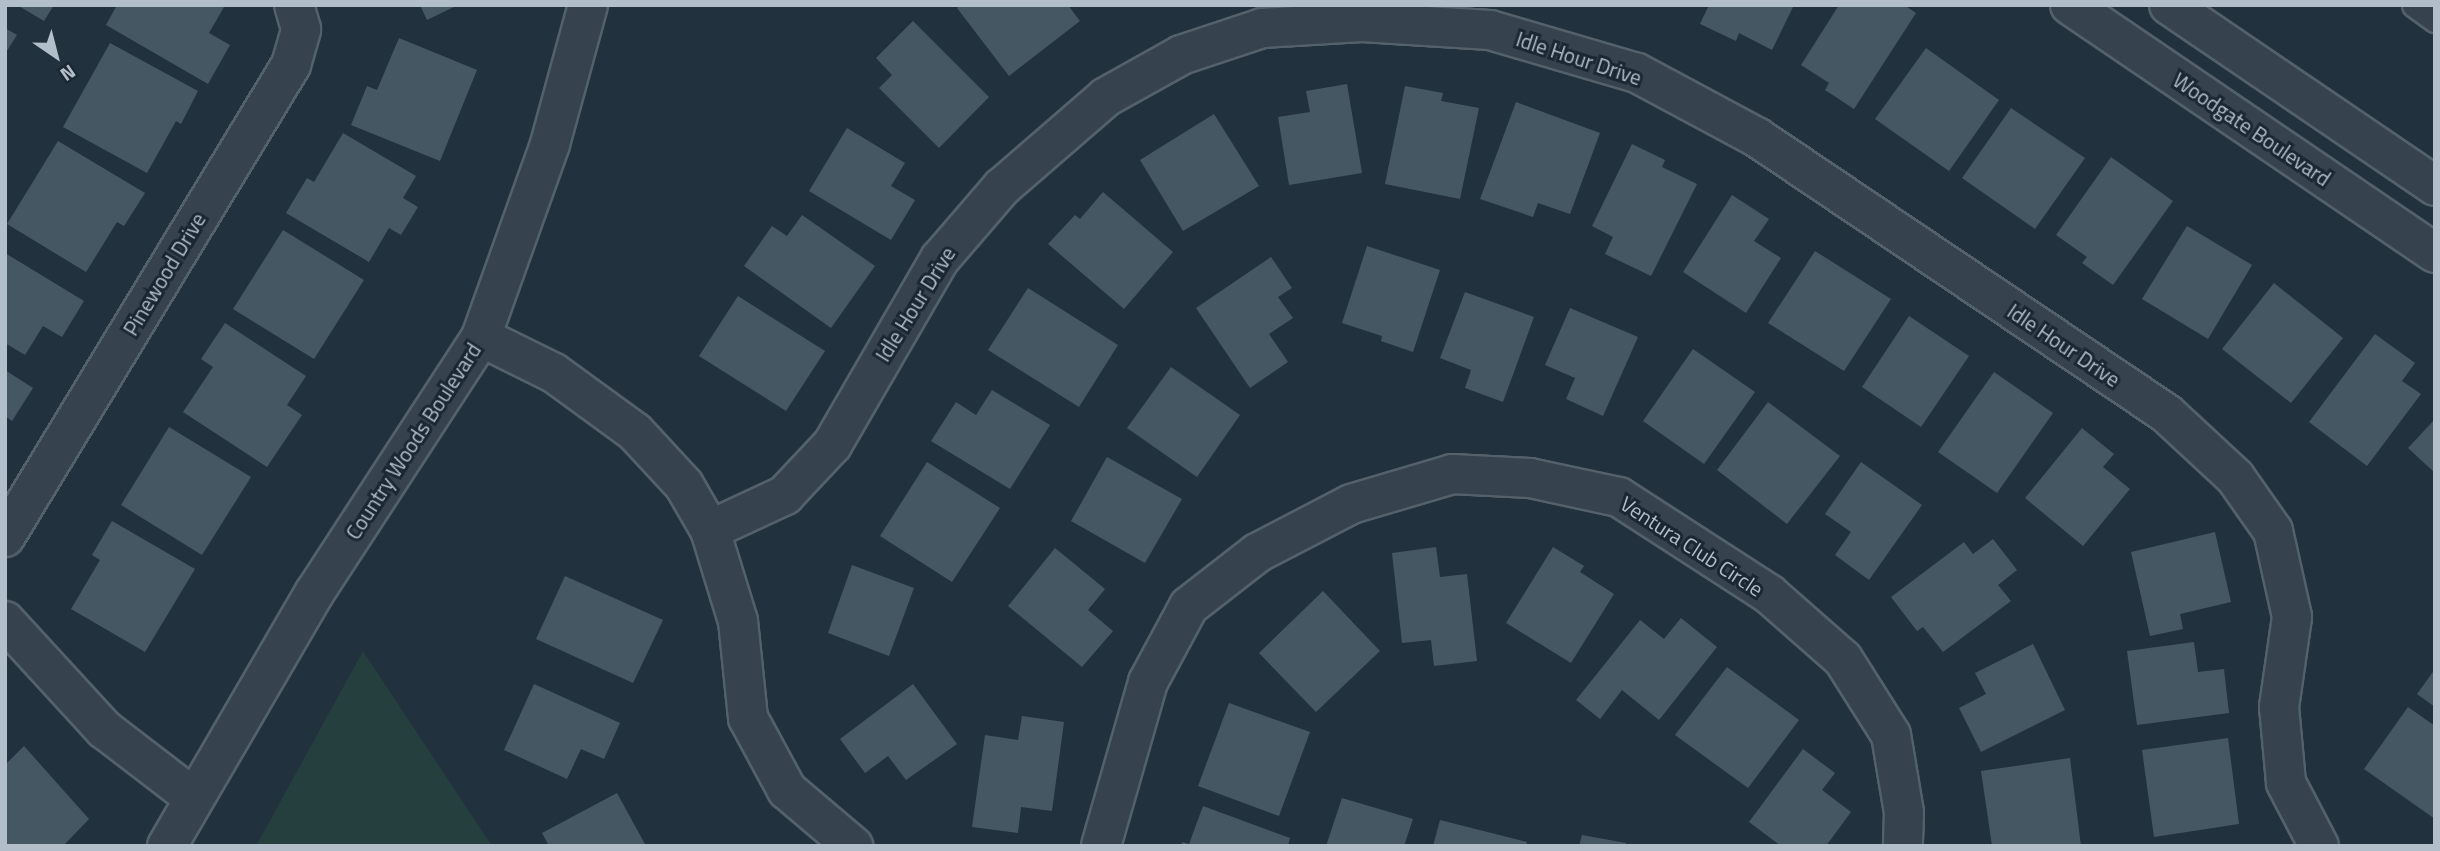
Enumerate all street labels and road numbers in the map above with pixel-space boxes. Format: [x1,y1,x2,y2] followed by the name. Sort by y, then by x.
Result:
[1513,26,1645,90] street label: Idle Hour Drive
[2169,67,2335,191] street label: Woodgate Boulevard
[118,208,210,340] street label: Pinewood Drive
[870,242,960,366] street label: Idle Hour Drive
[2003,298,2125,392] street label: Idle Hour Drive
[340,338,486,544] street label: Country Woods Boulevard
[1616,490,1768,602] street label: Ventura Club Circle

